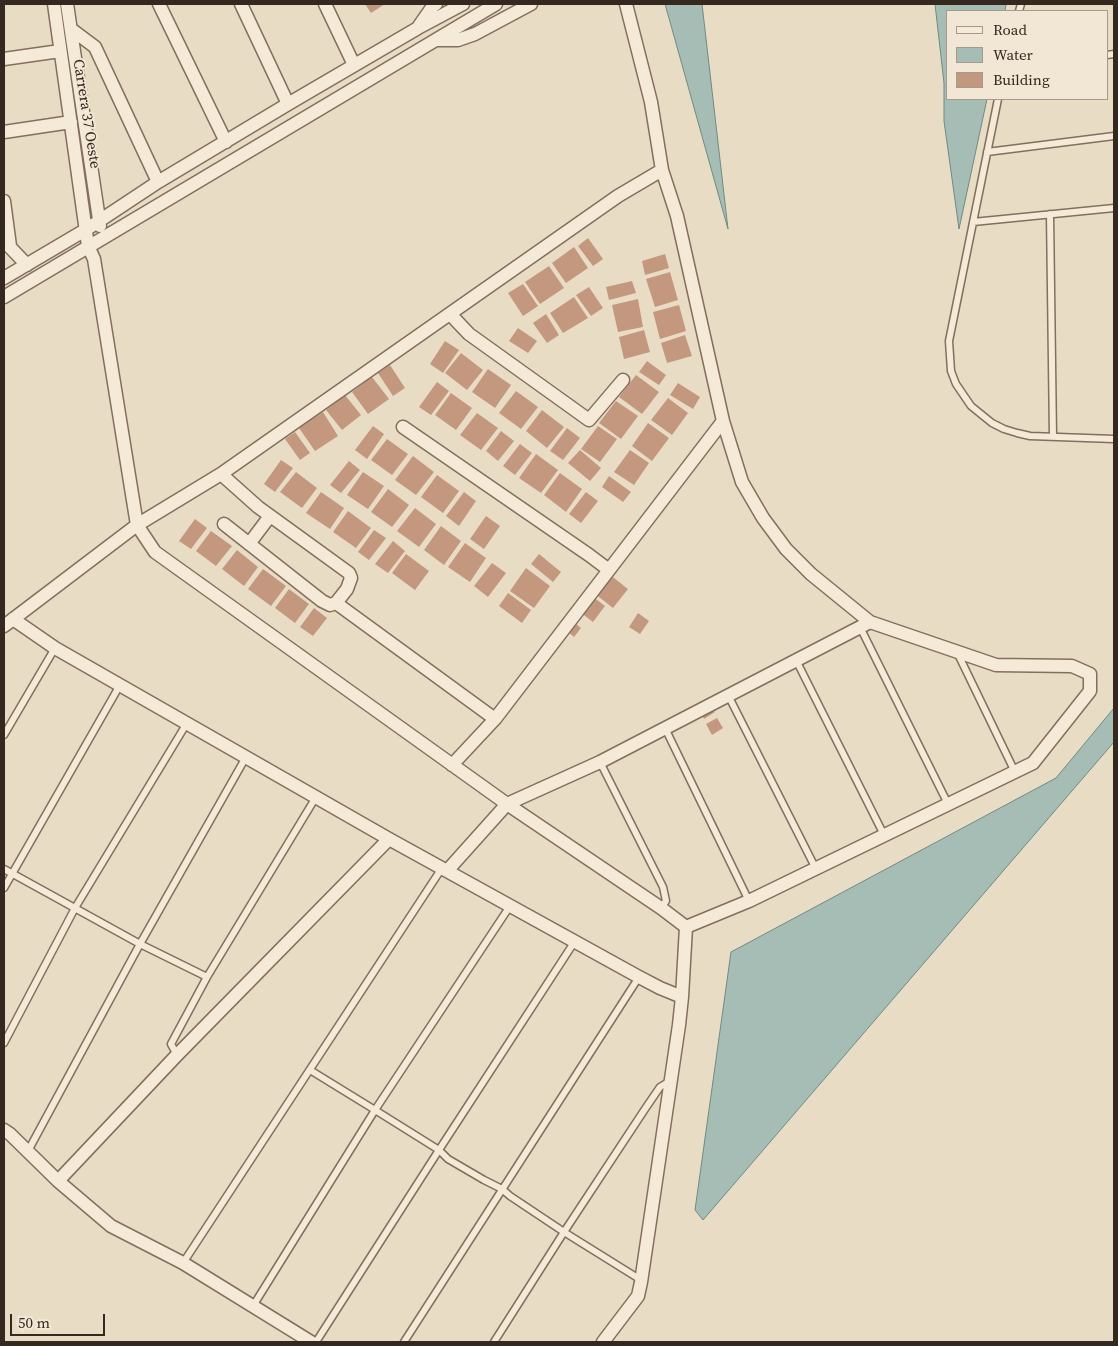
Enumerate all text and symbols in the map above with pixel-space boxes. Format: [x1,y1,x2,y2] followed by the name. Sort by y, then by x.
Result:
[946,10,1108,100] legend
[993,19,1027,40] text: Road
[993,44,1033,65] text: Water
[68,58,104,170] street label: Carrera 37 Oeste
[993,69,1050,90] text: Building
[12,1304,108,1336] scale bar
[18,1312,50,1333] text: 50 m

